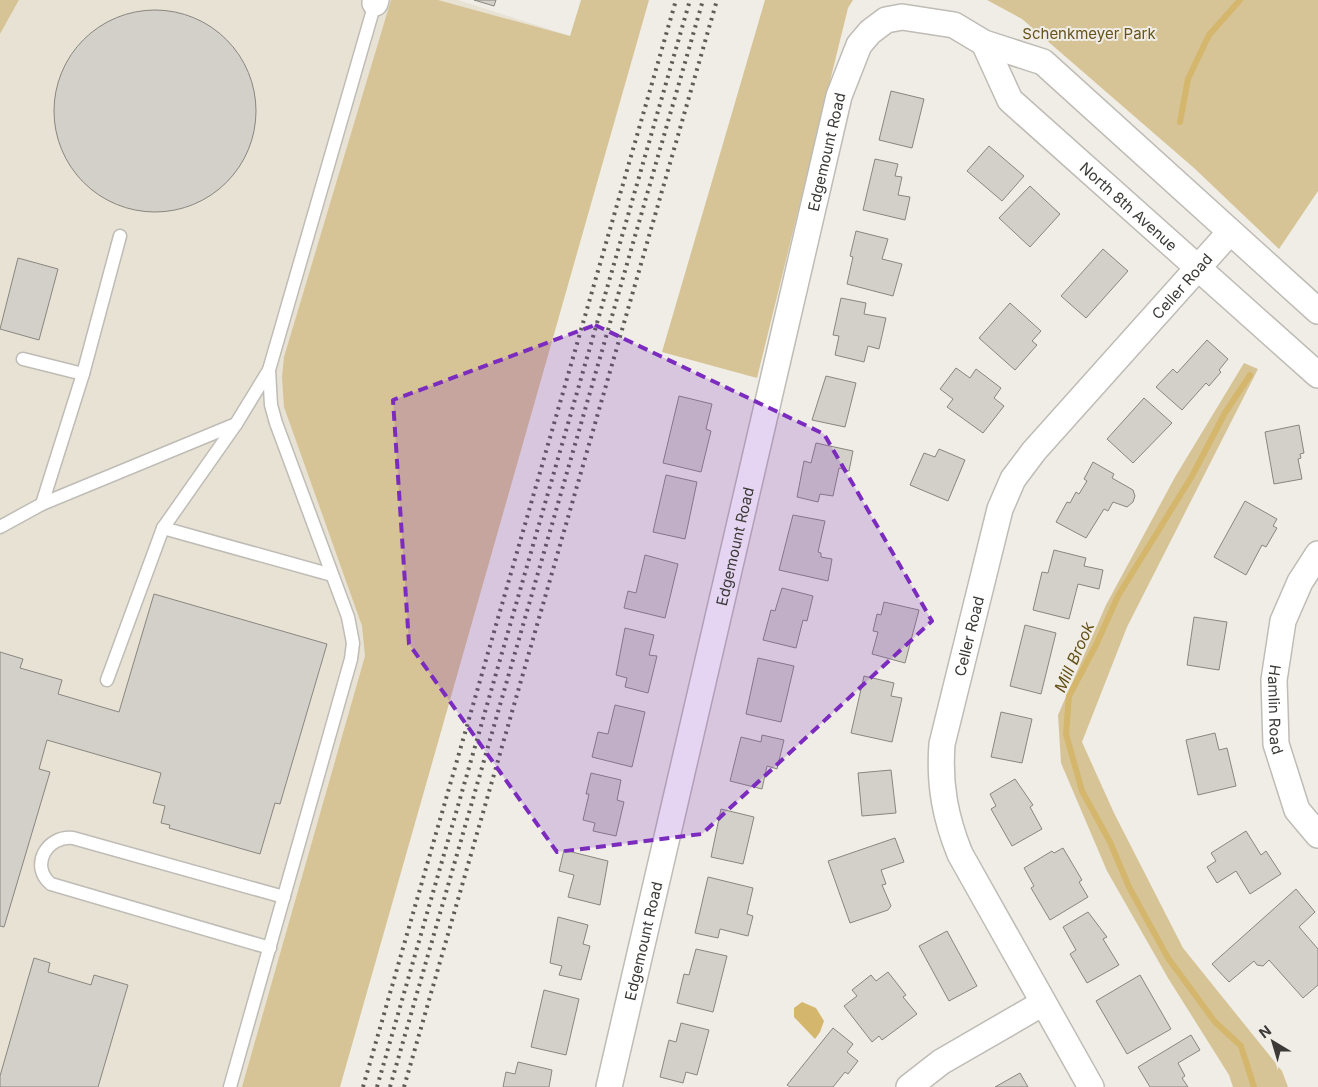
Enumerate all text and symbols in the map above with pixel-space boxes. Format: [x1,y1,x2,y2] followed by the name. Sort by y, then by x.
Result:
[1022,24,1156,43] park label: Schenkmeyer Park
[803,91,849,213] street label: Edgemount Road
[1076,158,1182,255] street label: North 8th Avenue
[1147,249,1216,323] street label: Celler Road
[711,485,757,608] street label: Edgemount Road
[950,594,988,678] street label: Celler Road
[1050,619,1098,695] water label: Mill Brook
[1264,664,1288,757] street label: Hamlin Road
[620,880,666,1002] street label: Edgemount Road
[1248,1017,1298,1067] north arrow
[1255,1021,1274,1041] text: N

